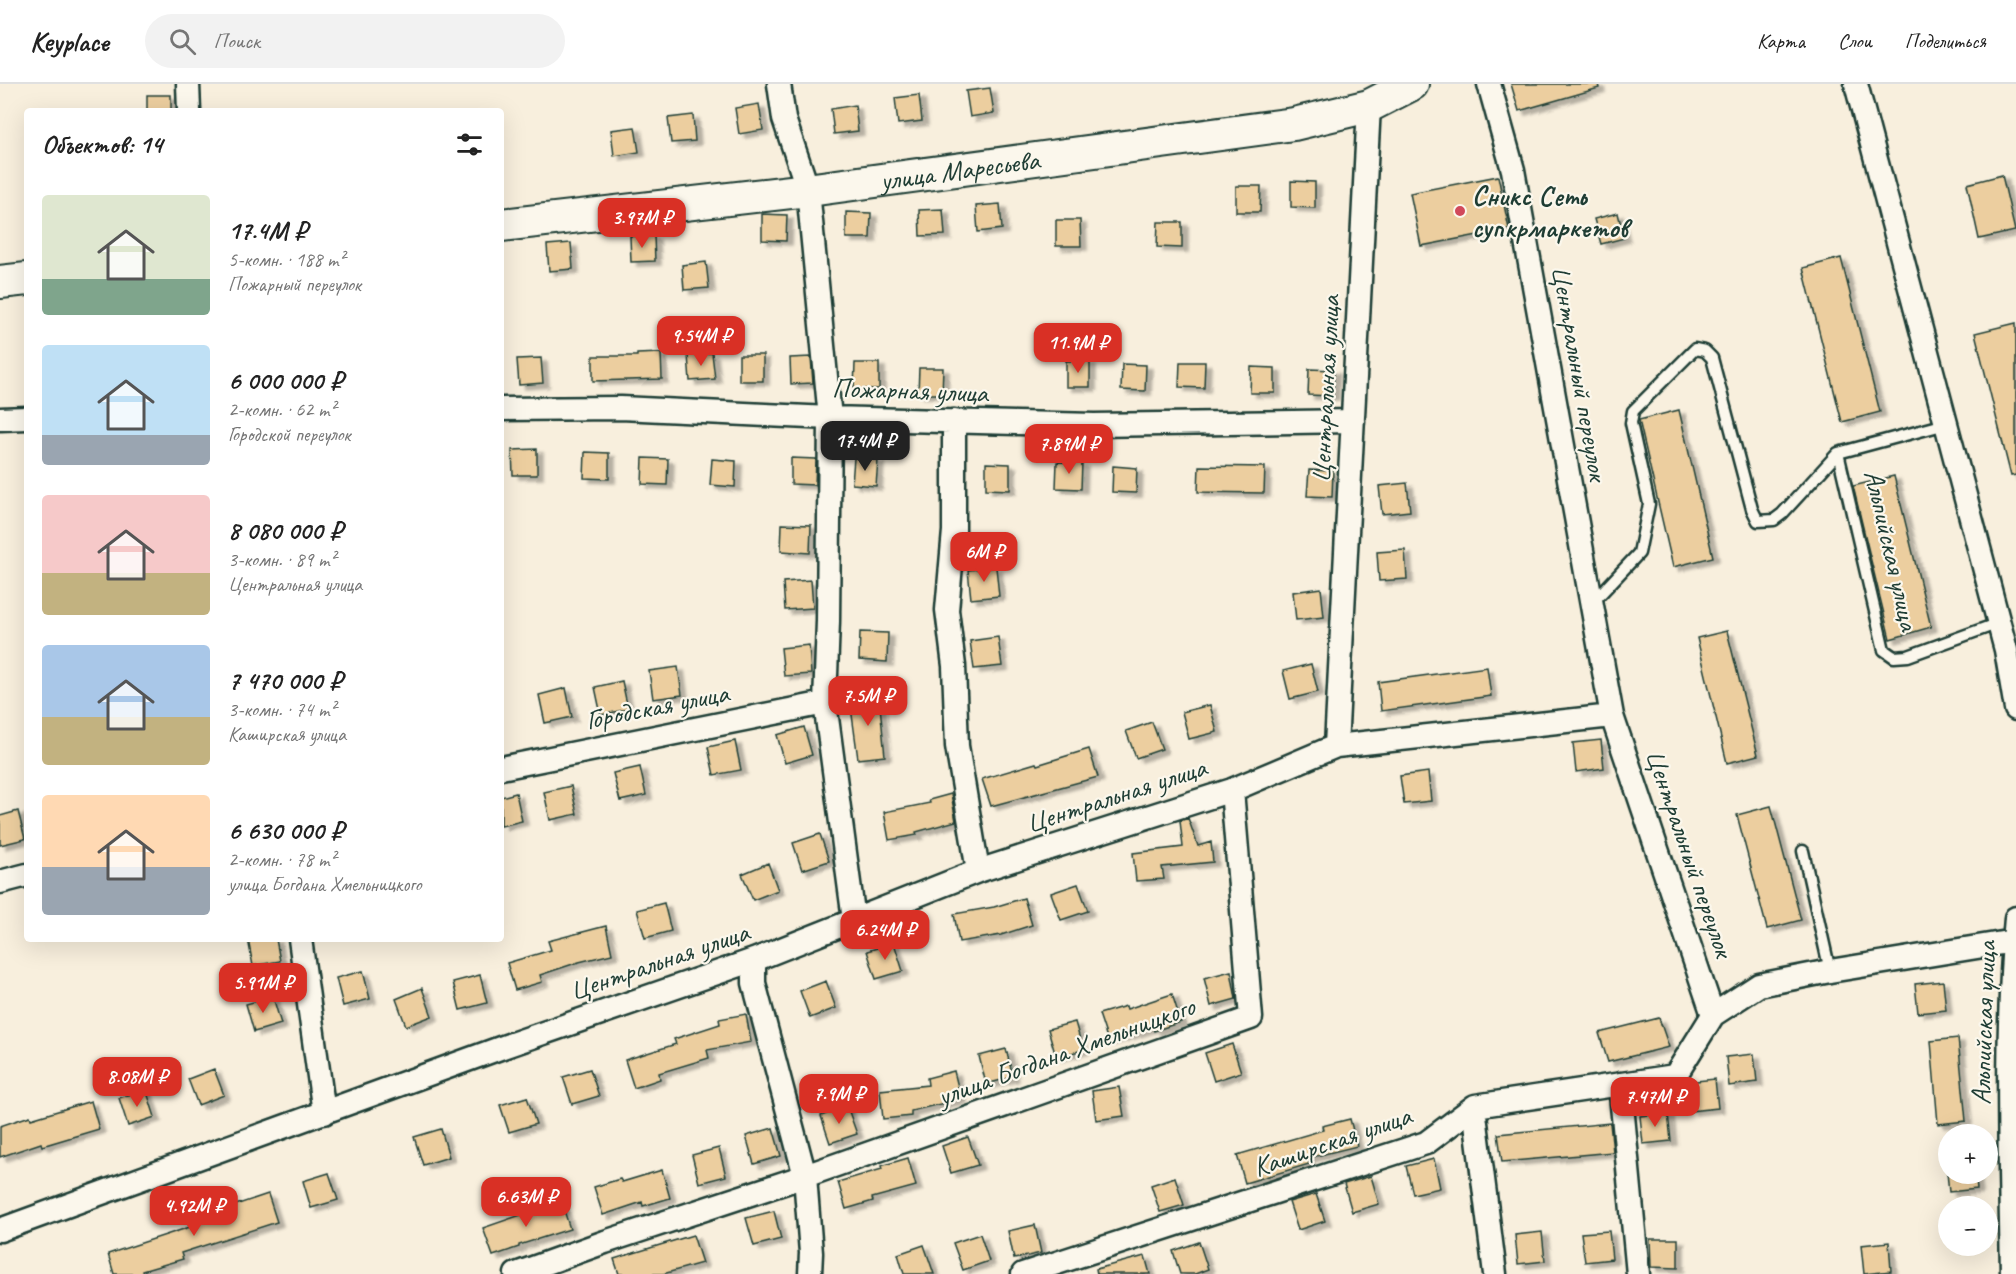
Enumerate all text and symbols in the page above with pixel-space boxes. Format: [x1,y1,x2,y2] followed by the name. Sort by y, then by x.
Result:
[145,14,565,68] search box
[30,24,109,59] text: Keyplace
[166,25,199,58] icon: search
[214,27,260,55] text: Поиск
[1757,28,1805,54] text: Карта
[1838,28,1872,54] text: Слои
[1905,28,1986,54] text: Поделиться
[42,128,162,161] text: Объектов: 14
[453,128,486,161] icon: filters
[876,141,1043,198] street label: улица Маресьева
[1472,178,1633,245] place label: Сникс Сеть супкрмаркетов
[587,198,697,249] pin: 3.97M ₽
[1453,204,1467,218] marker: Сникс Сеть супкрмаркетов
[612,205,672,230] text: 3.97M ₽
[228,214,307,247] text: 17.4M ₽
[90,219,162,291] icon: home
[228,247,345,272] text: 5-комн. · 188 m²
[1544,263,1617,486] street label: Центральный переулок
[228,272,361,297] text: Пожарный переулок
[1303,293,1347,484] street label: Центральная улица
[646,316,756,367] pin: 9.54M ₽
[671,323,731,348] text: 9.54M ₽
[1023,323,1133,374] pin: 11.9M ₽
[1048,330,1108,355] text: 11.9M ₽
[228,364,343,397] text: 6 000 000 ₽
[90,369,162,441] icon: home
[831,370,990,410] street label: Пожарная улица
[228,397,336,422] text: 2-комн. · 62 m²
[810,421,920,472] pin: 17.4M ₽
[228,422,350,447] text: Городской переулок
[1014,424,1124,475] pin: 7.89M ₽
[835,428,895,453] text: 17.4M ₽
[1039,431,1099,456] text: 7.89M ₽
[1857,466,1928,635] street label: Альпийская улица
[228,514,342,547] text: 8 080 000 ₽
[90,519,162,591] icon: home
[948,532,1020,583] pin: 6M ₽
[964,539,1004,564] text: 6M ₽
[228,547,336,572] text: 3-комн. · 89 m²
[228,572,362,597] text: Центральная улица
[228,664,342,697] text: 7 470 000 ₽
[90,669,162,741] icon: home
[582,675,733,737] street label: Городская улица
[819,676,917,727] pin: 7.5M ₽
[842,683,894,708] text: 7.5M ₽
[228,697,336,722] text: 3-комн. · 74 m²
[228,722,346,747] text: Каширская улица
[1638,744,1743,964] street label: Центральный переулок
[1021,749,1212,841] street label: Центральная улица
[228,814,343,847] text: 6 630 000 ₽
[90,819,162,891] icon: home
[228,847,336,872] text: 2-комн. · 78 m²
[228,872,422,897] text: улица Богдана Хмельницкого
[830,910,940,961] pin: 6.24M ₽
[565,913,755,1008] street label: Центральная улица
[854,917,916,942] text: 6.24M ₽
[1963,939,2003,1105] street label: Альпийская улица
[208,963,318,1014] pin: 5.91M ₽
[233,970,293,995] text: 5.91M ₽
[931,987,1201,1114] street label: улица Богдана Хмельницкого
[82,1057,192,1108] pin: 8.08M ₽
[107,1064,167,1089] text: 8.08M ₽
[790,1074,888,1125] pin: 7.9M ₽
[1600,1077,1710,1128] pin: 7.47M ₽
[813,1081,865,1106] text: 7.9M ₽
[1625,1084,1685,1109] text: 7.47M ₽
[1248,1097,1417,1184] street label: Каширская улица
[1938,1124,1998,1256] map controls
[1938,1124,1998,1184] button: +
[471,1177,581,1228] pin: 6.63M ₽
[495,1184,557,1209] text: 6.63M ₽
[139,1186,249,1237] pin: 4.92M ₽
[164,1193,224,1218] text: 4.92M ₽
[1938,1196,1998,1256] button: −

